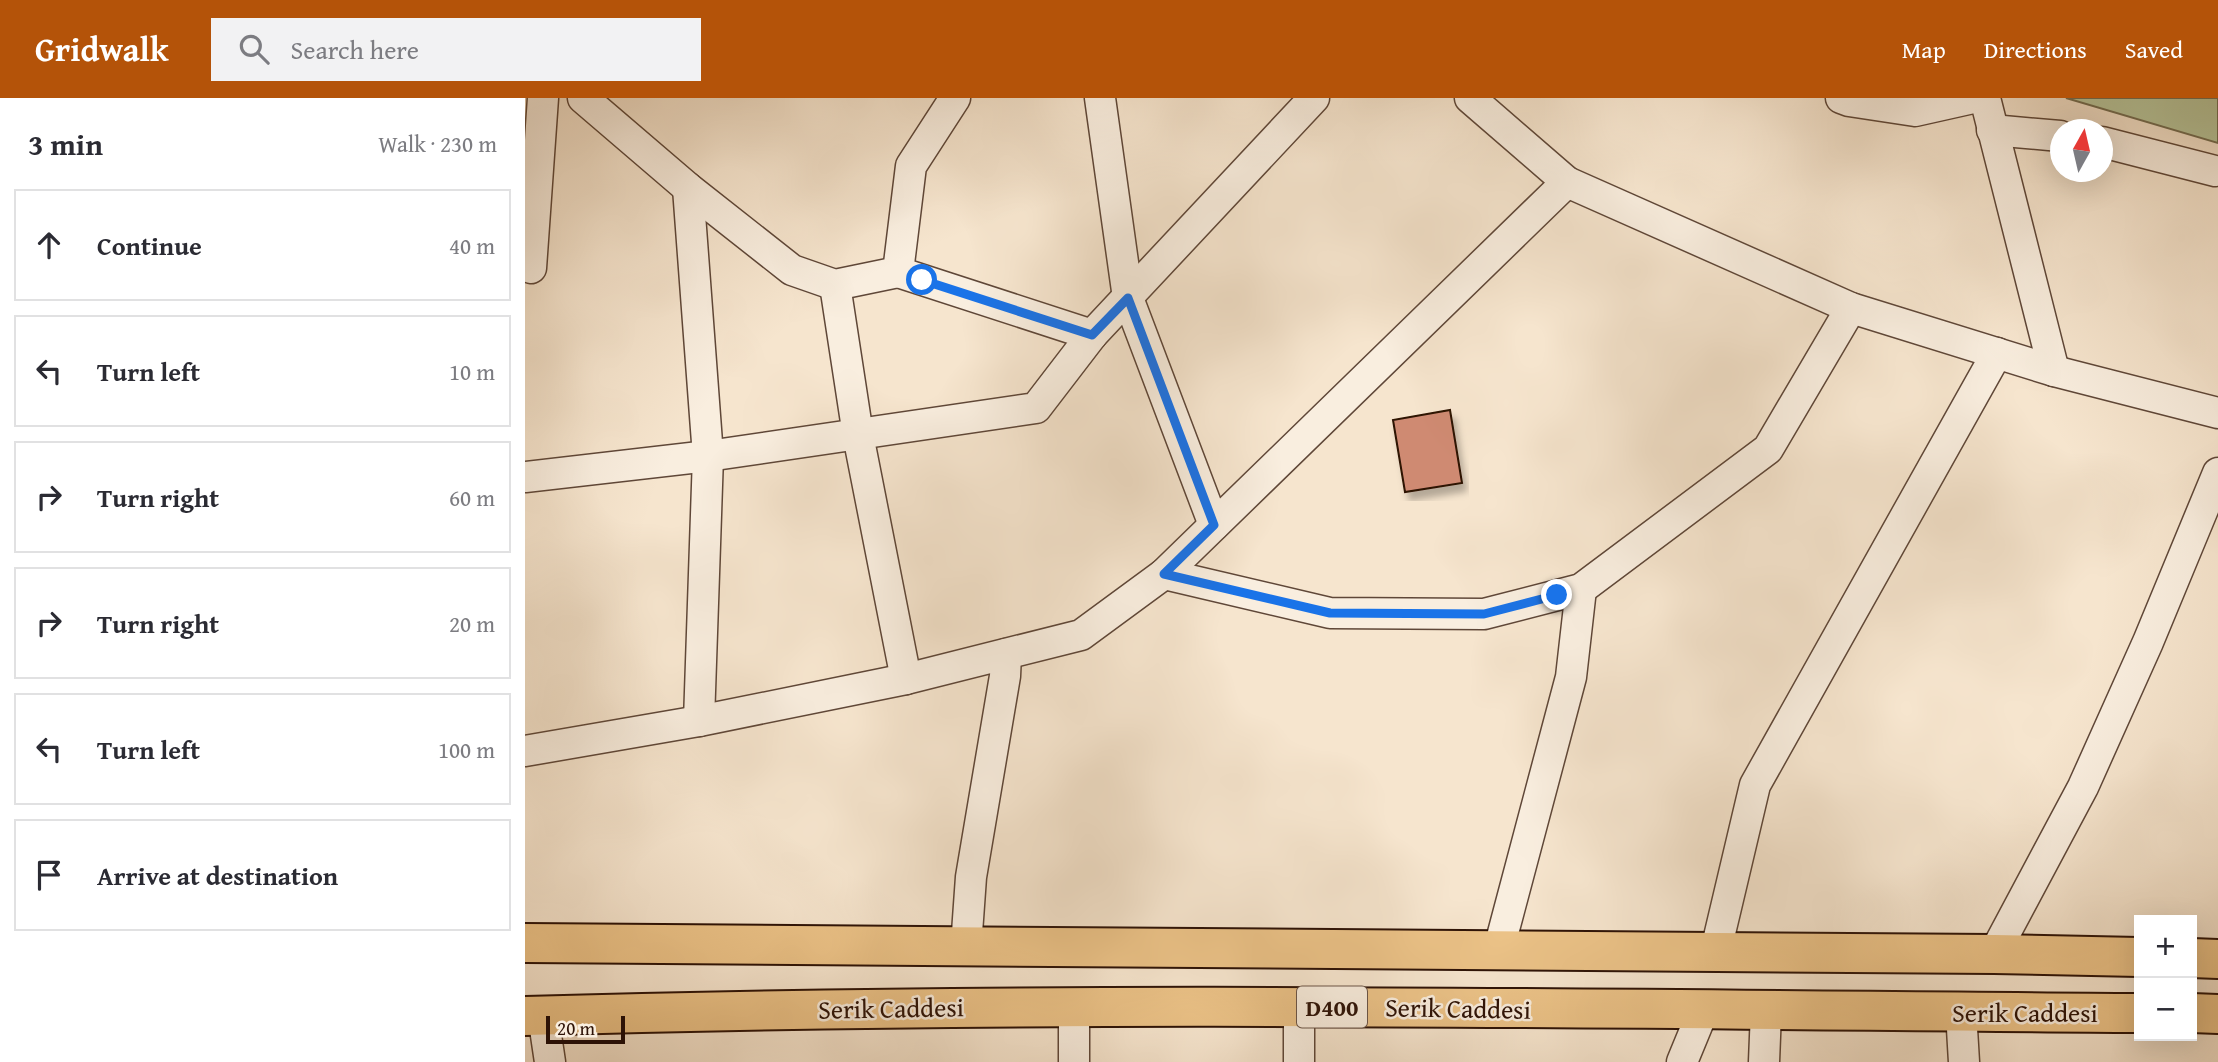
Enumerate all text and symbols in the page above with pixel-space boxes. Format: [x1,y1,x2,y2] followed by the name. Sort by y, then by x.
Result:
[211,18,701,81] search box
[35,25,169,73] text: Gridwalk
[235,30,273,68] icon: search
[291,30,419,69] text: Search here
[1902,32,1946,67] text: Map
[1984,32,2087,67] text: Directions
[2125,32,2183,67] text: Saved
[2050,119,2113,182] north arrow
[28,122,103,166] text: 3 min
[378,127,497,160] text: Walk · 230 m
[30,226,68,264] icon: ahead
[97,226,202,265] text: Continue
[449,229,495,262] text: 40 m
[906,264,937,295] route start
[30,352,68,390] icon: left
[97,352,200,391] text: Turn left
[449,355,495,388] text: 10 m
[30,478,68,516] icon: right
[97,478,219,517] text: Turn right
[449,481,495,514] text: 60 m
[1541,579,1572,610] route end
[30,604,68,642] icon: right
[97,604,219,643] text: Turn right
[449,607,495,640] text: 20 m
[30,730,68,768] icon: left
[97,730,200,769] text: Turn left
[438,733,495,766] text: 100 m
[30,856,68,894] icon: arrive
[97,856,338,895] text: Arrive at destination
[2134,915,2197,1041] map controls
[2134,915,2197,978] button: +
[2134,978,2197,1041] button: −
[1297,986,1367,1028] road number: D400
[818,987,964,1029] street label: Serik Caddesi
[1385,987,1531,1029] street label: Serik Caddesi
[1952,993,2098,1032] street label: Serik Caddesi
[546,1013,625,1045] scale bar
[557,1014,595,1042] text: 20 m

